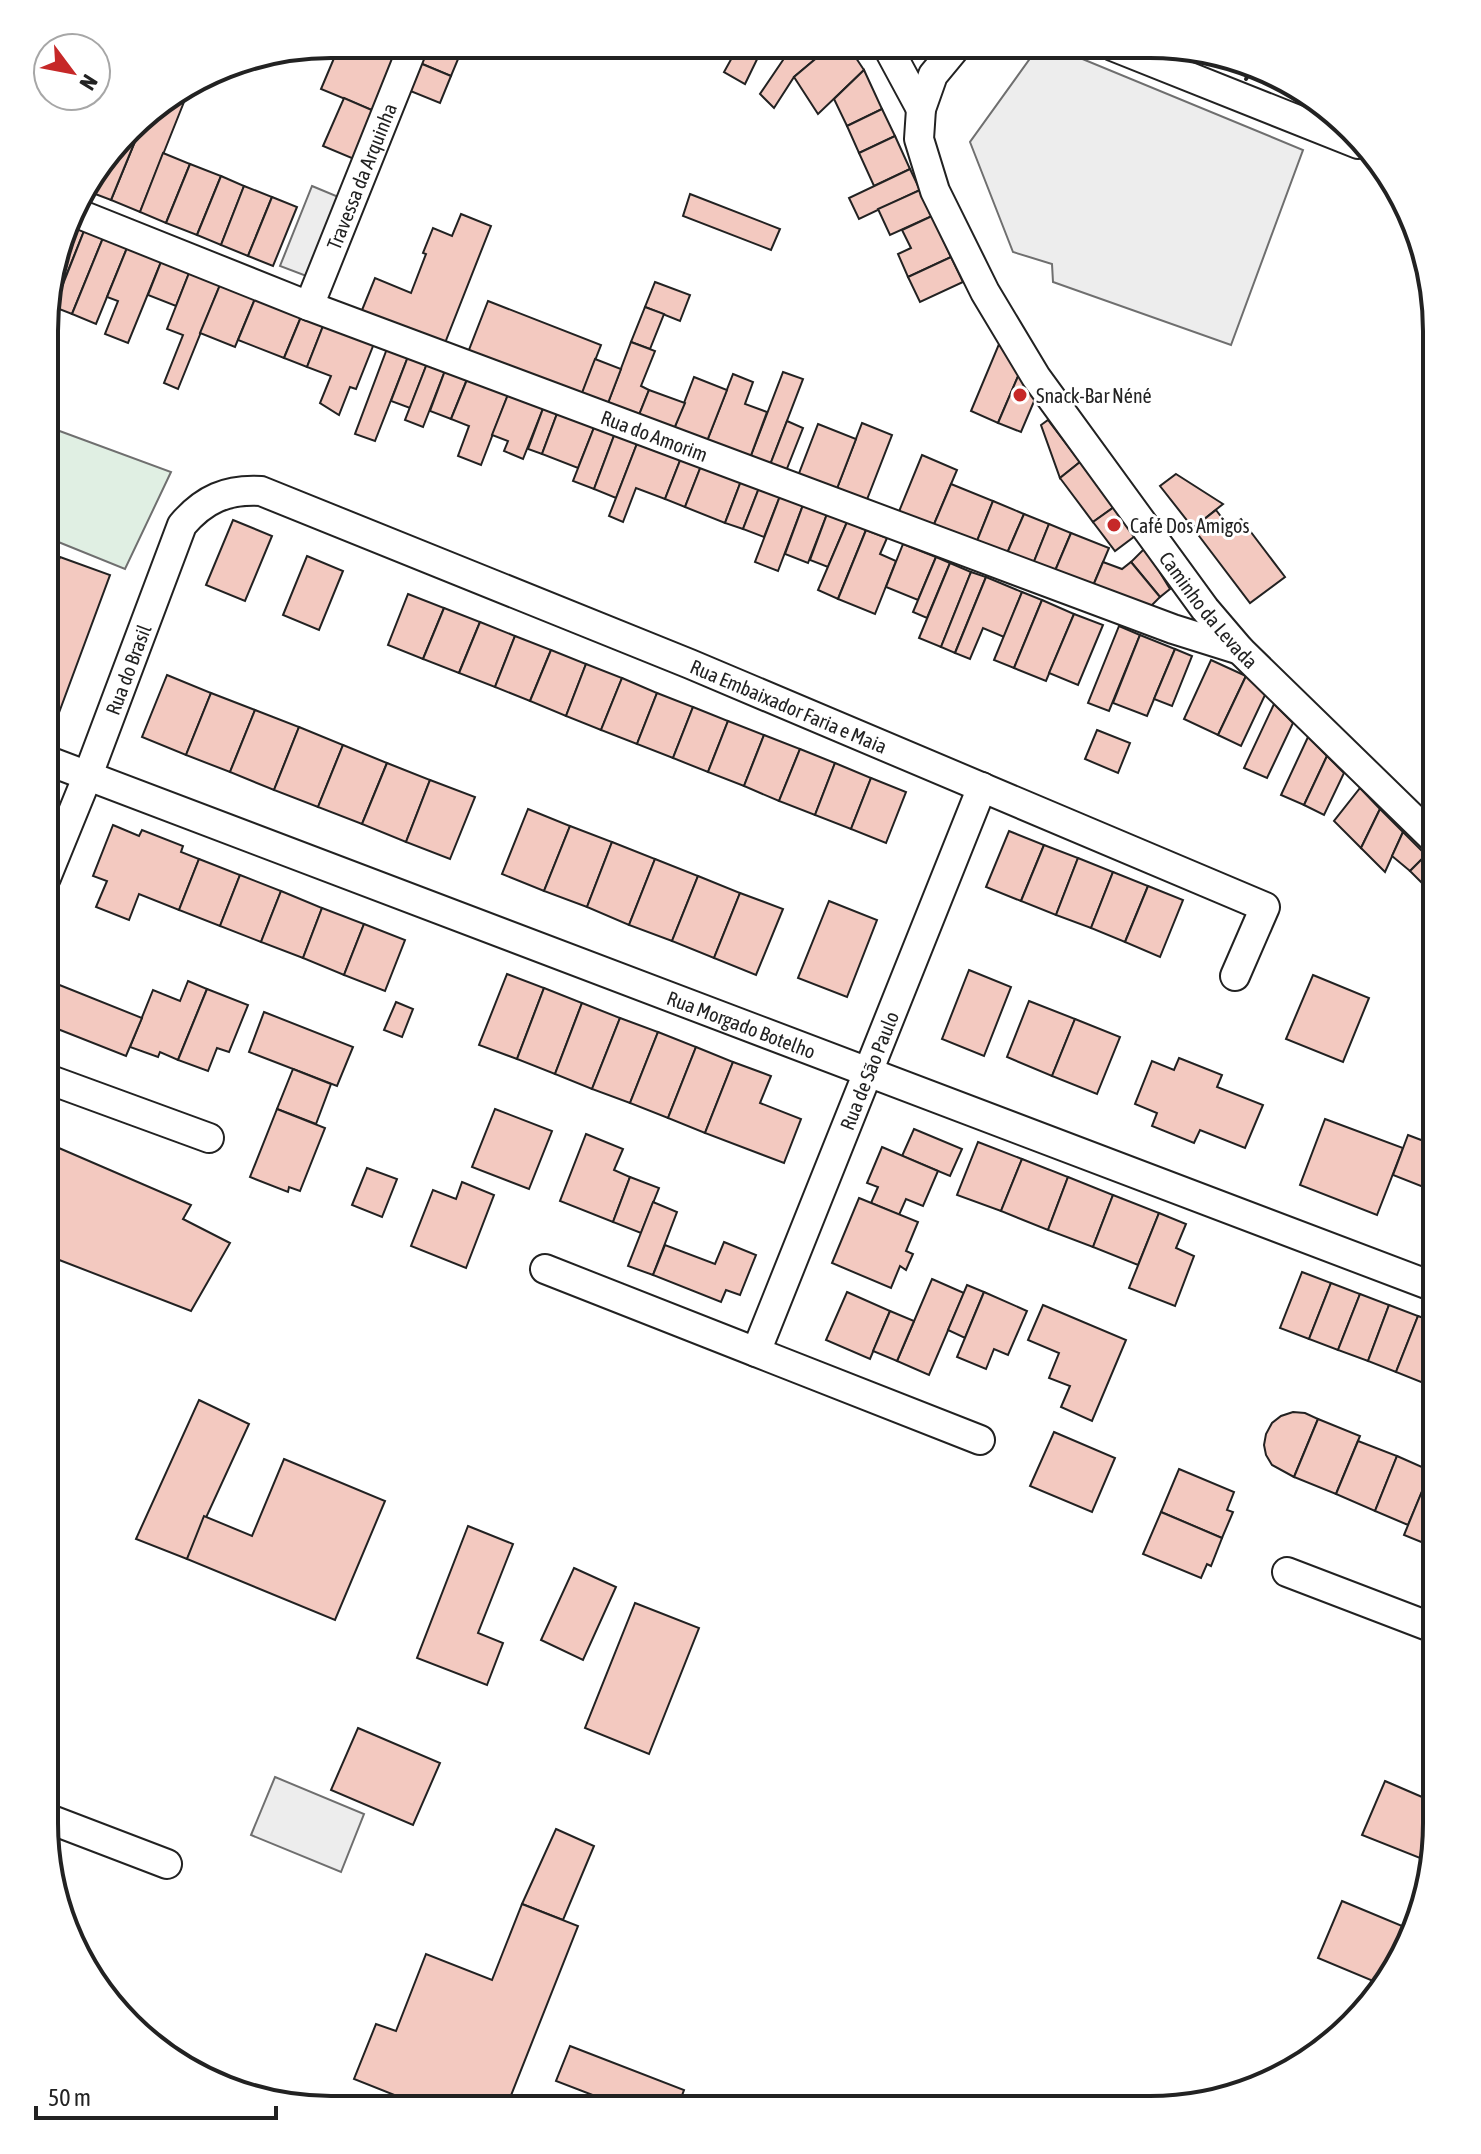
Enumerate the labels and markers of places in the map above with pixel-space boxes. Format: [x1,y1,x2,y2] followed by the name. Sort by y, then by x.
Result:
[1036,384,1152,407] place label: Snack-Bar Néné
[1011,386,1029,404] marker: Snack-Bar Néné
[1130,514,1250,537] place label: Café Dos Amigos
[1105,516,1123,534] marker: Café Dos Amigos

